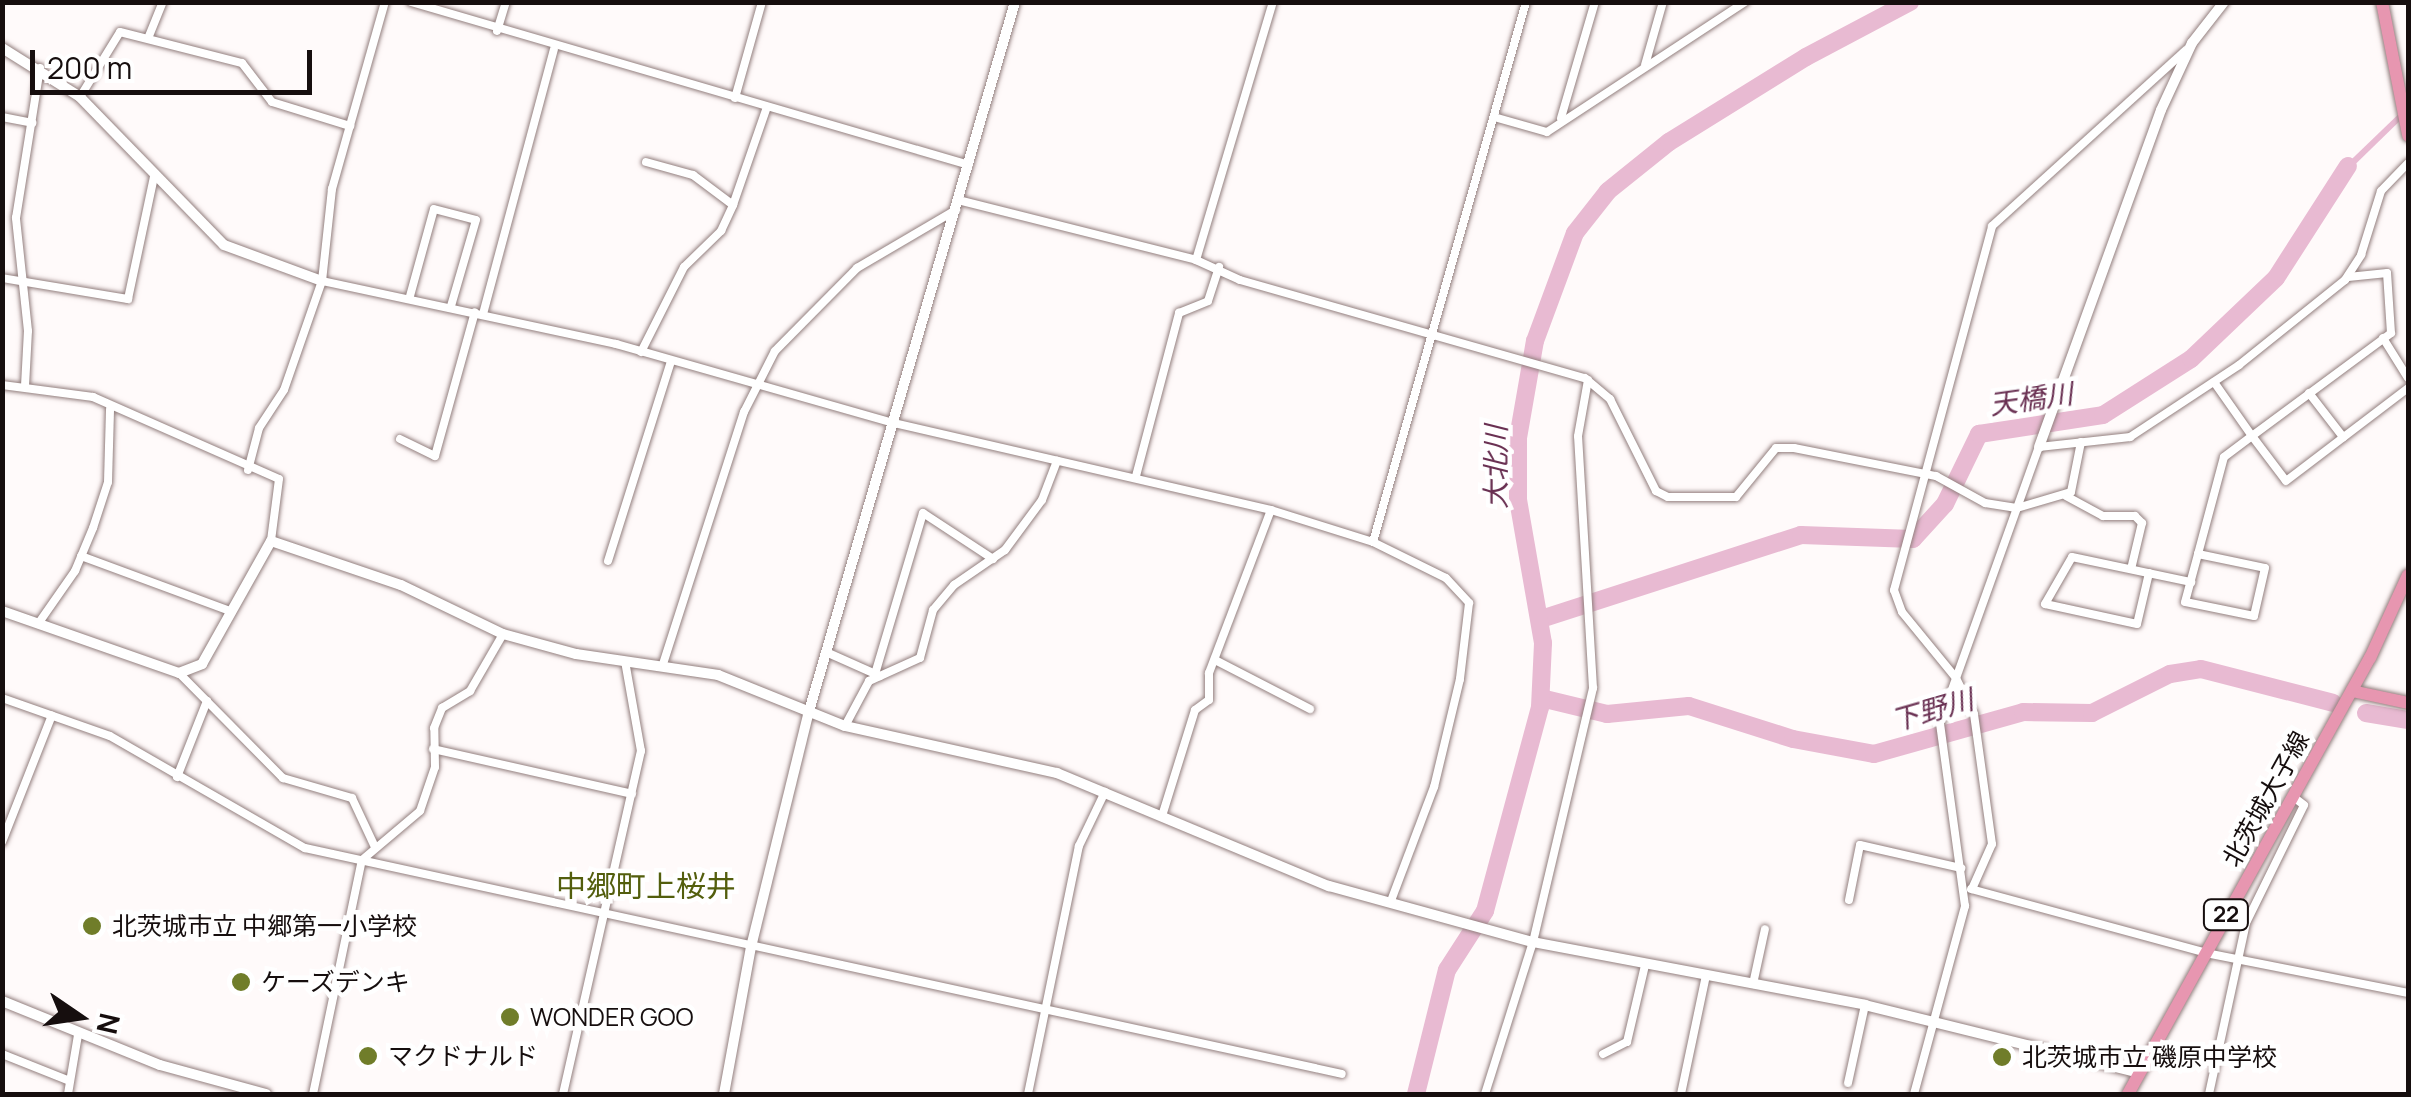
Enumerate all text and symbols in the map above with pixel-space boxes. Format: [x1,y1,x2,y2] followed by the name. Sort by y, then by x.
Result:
[35,30,318,92] scale bar
[47,47,132,88] text: 200 m
[1987,376,2075,420] water label: 天橋川
[1478,425,1512,509] water label: 大北川
[1887,681,1977,737] water label: 下野川
[2217,726,2315,872] street label: 北茨城大子線
[556,868,736,904] district label: 中郷町上桜井
[2201,898,2251,932] road number: 22
[112,911,417,941] place label: 北茨城市立 中郷第一小学校
[81,915,103,937] marker: 北茨城市立 中郷第一小学校
[30,967,130,1067] north arrow
[261,967,411,997] place label: ケーズデンキ
[230,971,252,993] marker: ケーズデンキ
[530,1002,694,1032] place label: WONDER GOO
[499,1006,521,1028] marker: WONDER GOO
[88,1010,130,1038] text: N
[388,1041,538,1071] place label: マクドナルド
[2022,1042,2277,1072] place label: 北茨城市立 磯原中学校
[357,1045,379,1067] marker: マクドナルド
[1991,1046,2013,1068] marker: 北茨城市立 磯原中学校

